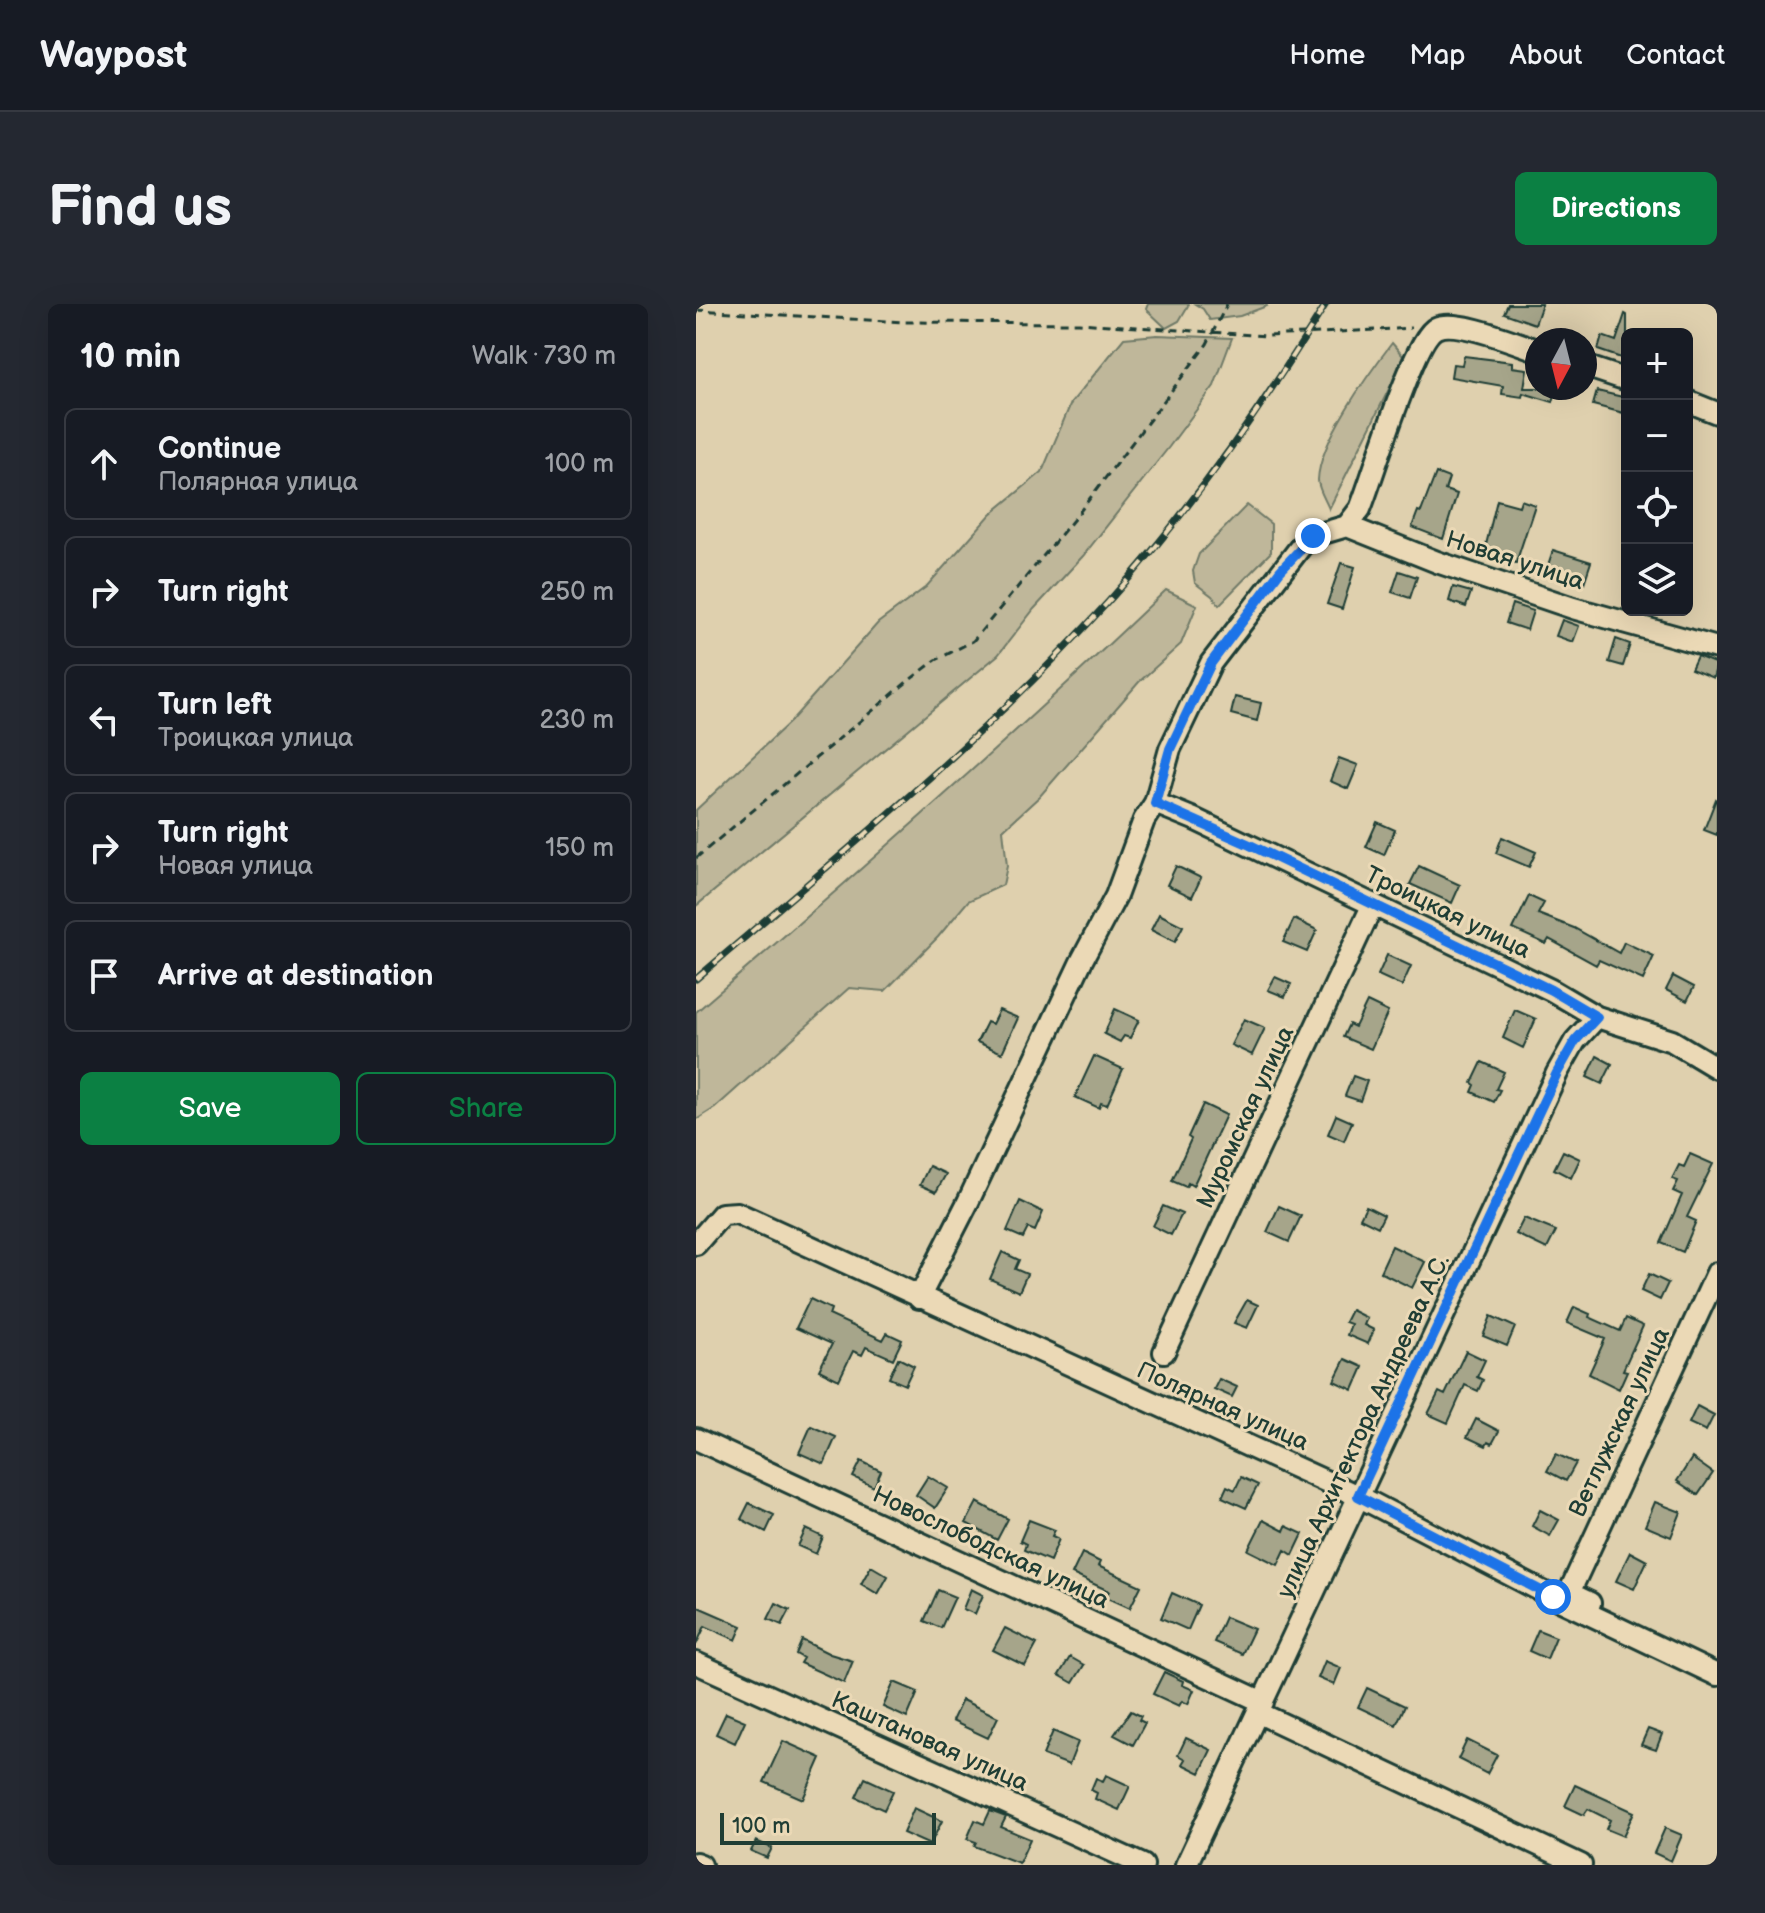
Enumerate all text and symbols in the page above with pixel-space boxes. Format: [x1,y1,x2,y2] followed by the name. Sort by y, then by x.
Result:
[40,33,187,78] text: Waypost
[1289,39,1365,72] text: Home
[1409,39,1466,72] text: Map
[1510,39,1582,72] text: About
[1626,39,1725,72] text: Contact
[1515,172,1717,245] button: Directions
[48,175,232,242] text: Find us
[1525,328,1597,400] north arrow
[1621,328,1693,616] map controls
[1621,328,1693,400] button: +
[80,336,181,377] text: 10 min
[472,341,616,372] text: Walk · 730 m
[1621,400,1693,472] button: −
[158,431,281,467] text: Continue
[82,442,126,486] icon: ahead
[545,449,614,480] text: 100 m
[158,467,358,498] text: Полярная улица
[1621,472,1693,544] button: locate
[1295,518,1331,554] route end
[1442,525,1587,596] street label: Новая улица
[1621,544,1693,616] button: layers
[82,570,126,614] icon: right
[158,574,289,610] text: Turn right
[540,577,614,608] text: 250 m
[158,687,272,723] text: Turn left
[82,698,126,742] icon: left
[539,705,614,736] text: 230 m
[158,723,353,754] text: Троицкая улица
[158,815,289,851] text: Turn right
[82,826,126,870] icon: right
[545,833,614,864] text: 150 m
[158,851,313,882] text: Новая улица
[1360,860,1535,965] street label: Троицкая улица
[82,954,126,998] icon: arrive
[158,958,434,994] text: Arrive at destination
[1191,1022,1300,1213] street label: Муромская улица
[80,1072,340,1145] button: Save
[356,1072,616,1145] button: Share
[1271,1250,1456,1603] street label: улица Архитектора Андреева А.С.
[1563,1323,1676,1521] street label: Ветлужская улица
[1133,1356,1313,1457] street label: Полярная улица
[868,1480,1114,1615] street label: Новослободская улица
[1535,1579,1571,1615] route start
[827,1685,1033,1798] street label: Каштановая улица
[720,1809,936,1845] scale bar
[732,1813,791,1840] text: 100 m

